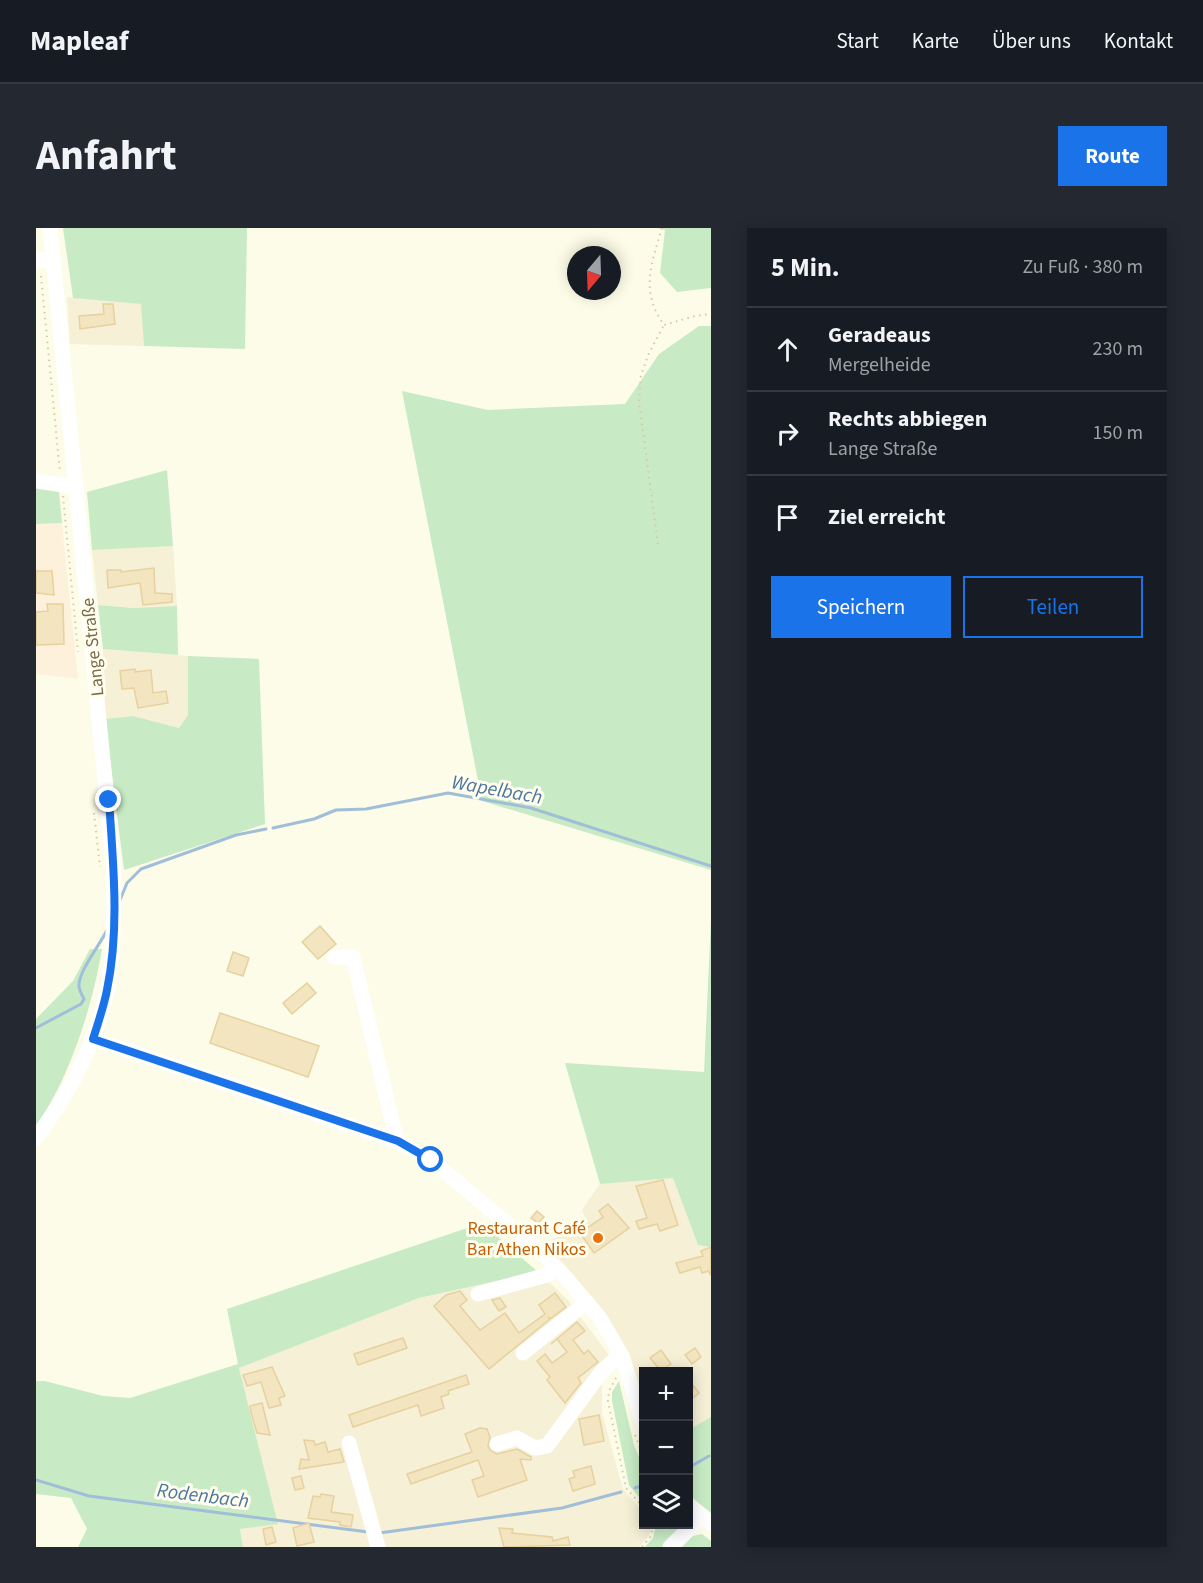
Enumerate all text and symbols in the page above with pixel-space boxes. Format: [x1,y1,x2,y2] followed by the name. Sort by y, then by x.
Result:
[30,21,129,61] text: Mapleaf
[836,26,879,56] text: Start
[912,26,959,56] text: Karte
[992,26,1071,56] text: Über uns
[1104,26,1173,56] text: Kontakt
[36,126,177,186] text: Anfahrt
[1058,126,1167,186] button: Route
[567,246,621,300] north arrow
[771,249,840,286] text: 5 Min.
[1022,253,1143,281] text: Zu Fuß · 380 m
[828,319,931,351] text: Geradeaus
[771,333,804,366] icon: ahead
[1093,335,1143,363] text: 230 m
[828,351,931,379] text: Mergelheide
[828,403,987,435] text: Rechts abbiegen
[771,417,804,450] icon: right
[1093,419,1143,447] text: 150 m
[828,435,937,463] text: Lange Straße
[771,501,804,534] icon: arrive
[828,501,946,533] text: Ziel erreicht
[771,576,951,638] button: Speichern
[963,576,1143,638] button: Teilen
[75,597,111,697] street label: Lange Straße
[449,768,545,812] water label: Wapelbach
[95,786,121,812] route end
[417,1146,443,1172] route start
[467,1216,586,1262] place label: Restaurant Café Bar Athen Nikos
[591,1231,605,1245] marker: Restaurant Café Bar Athen Nikos
[639,1367,693,1529] map controls
[639,1367,693,1421] button: +
[639,1421,693,1475] button: −
[639,1475,693,1529] button: layers
[155,1476,251,1516] water label: Rodenbach

